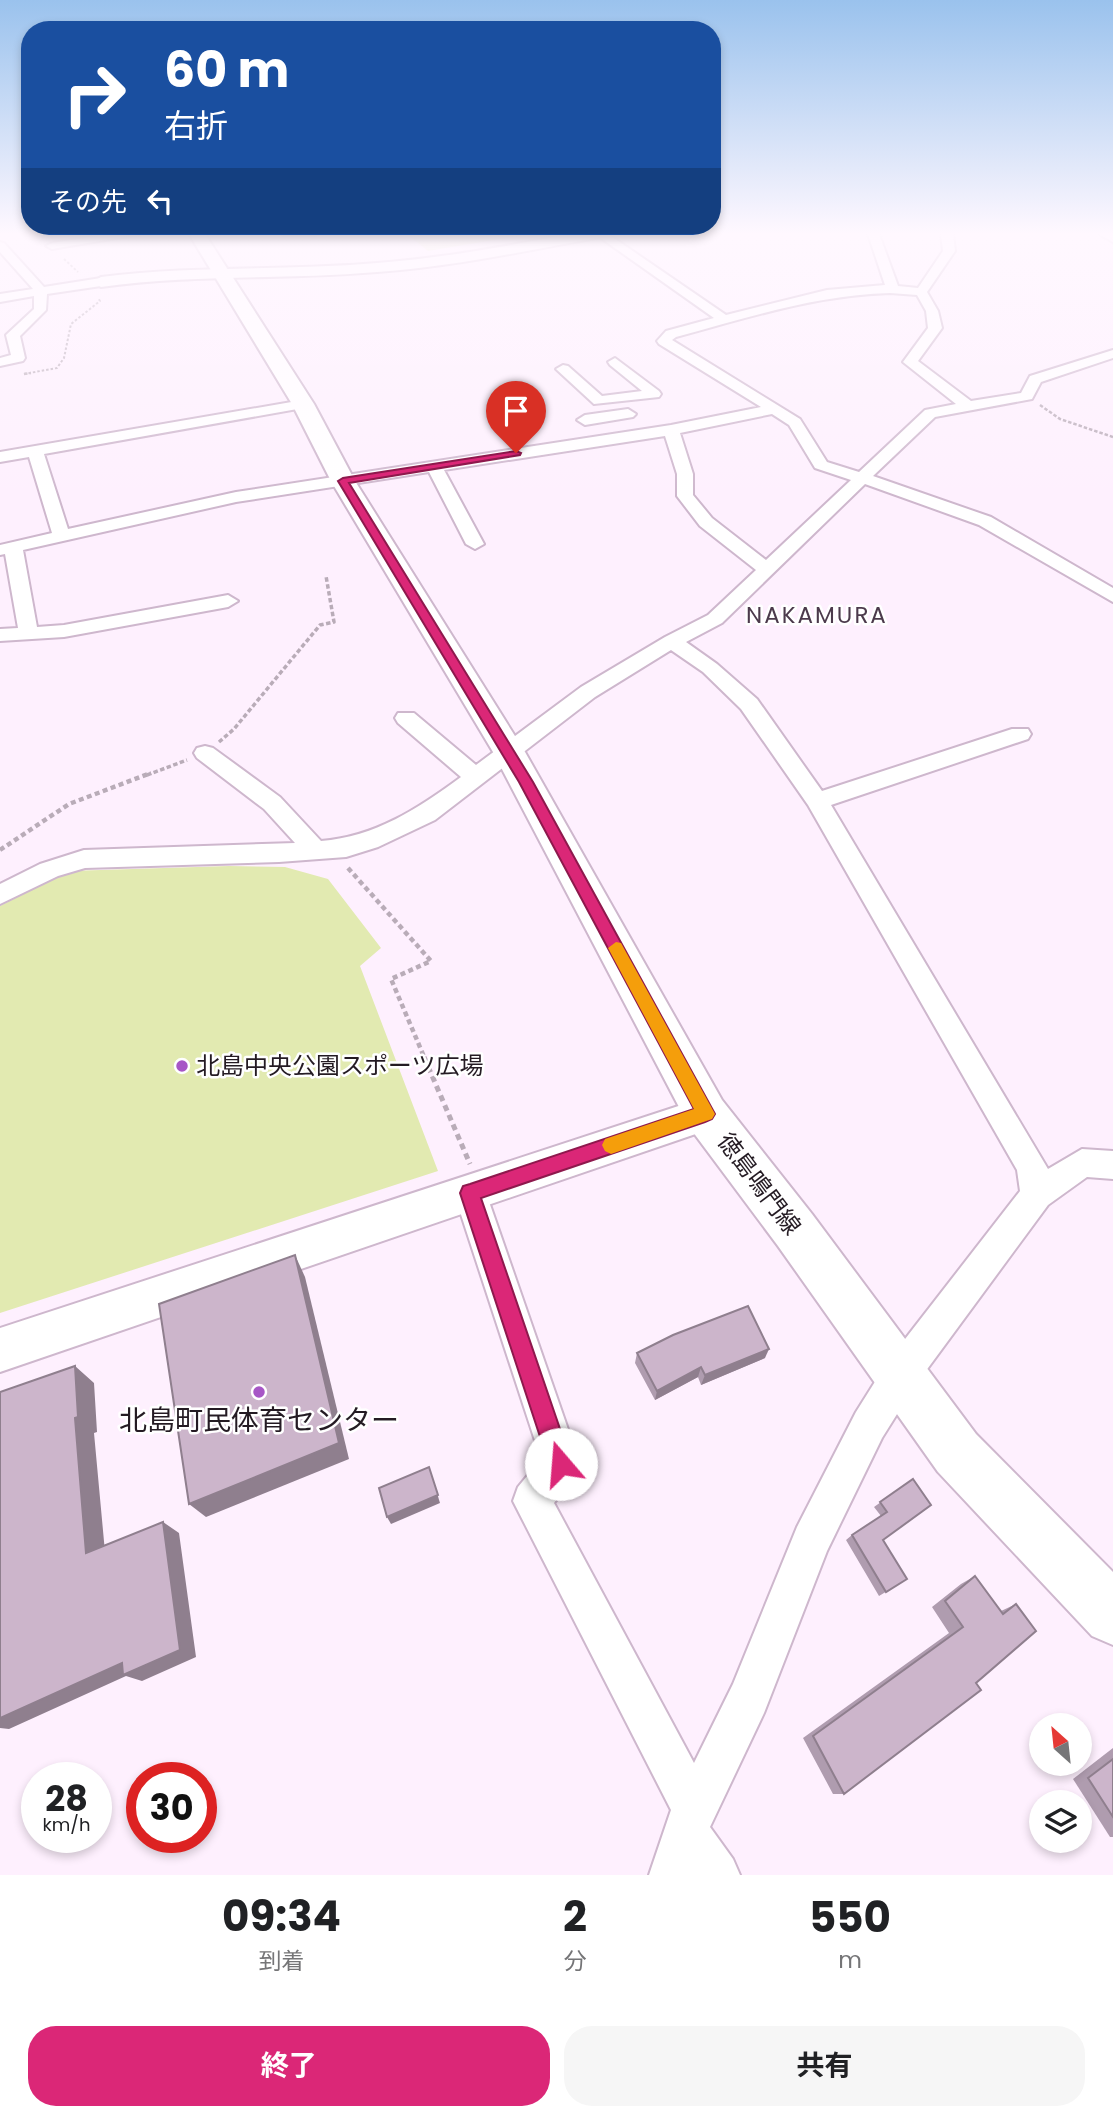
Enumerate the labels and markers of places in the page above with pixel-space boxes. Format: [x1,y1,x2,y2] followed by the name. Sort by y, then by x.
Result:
[486,381,546,453] pin
[196,1049,484,1082] place label: 北島中央公園スポーツ広場
[174,1058,190,1074] marker: 北島中央公園スポーツ広場
[251,1384,267,1400] marker: 北島町民体育センター
[119,1401,399,1440] place label: 北島町民体育センター

